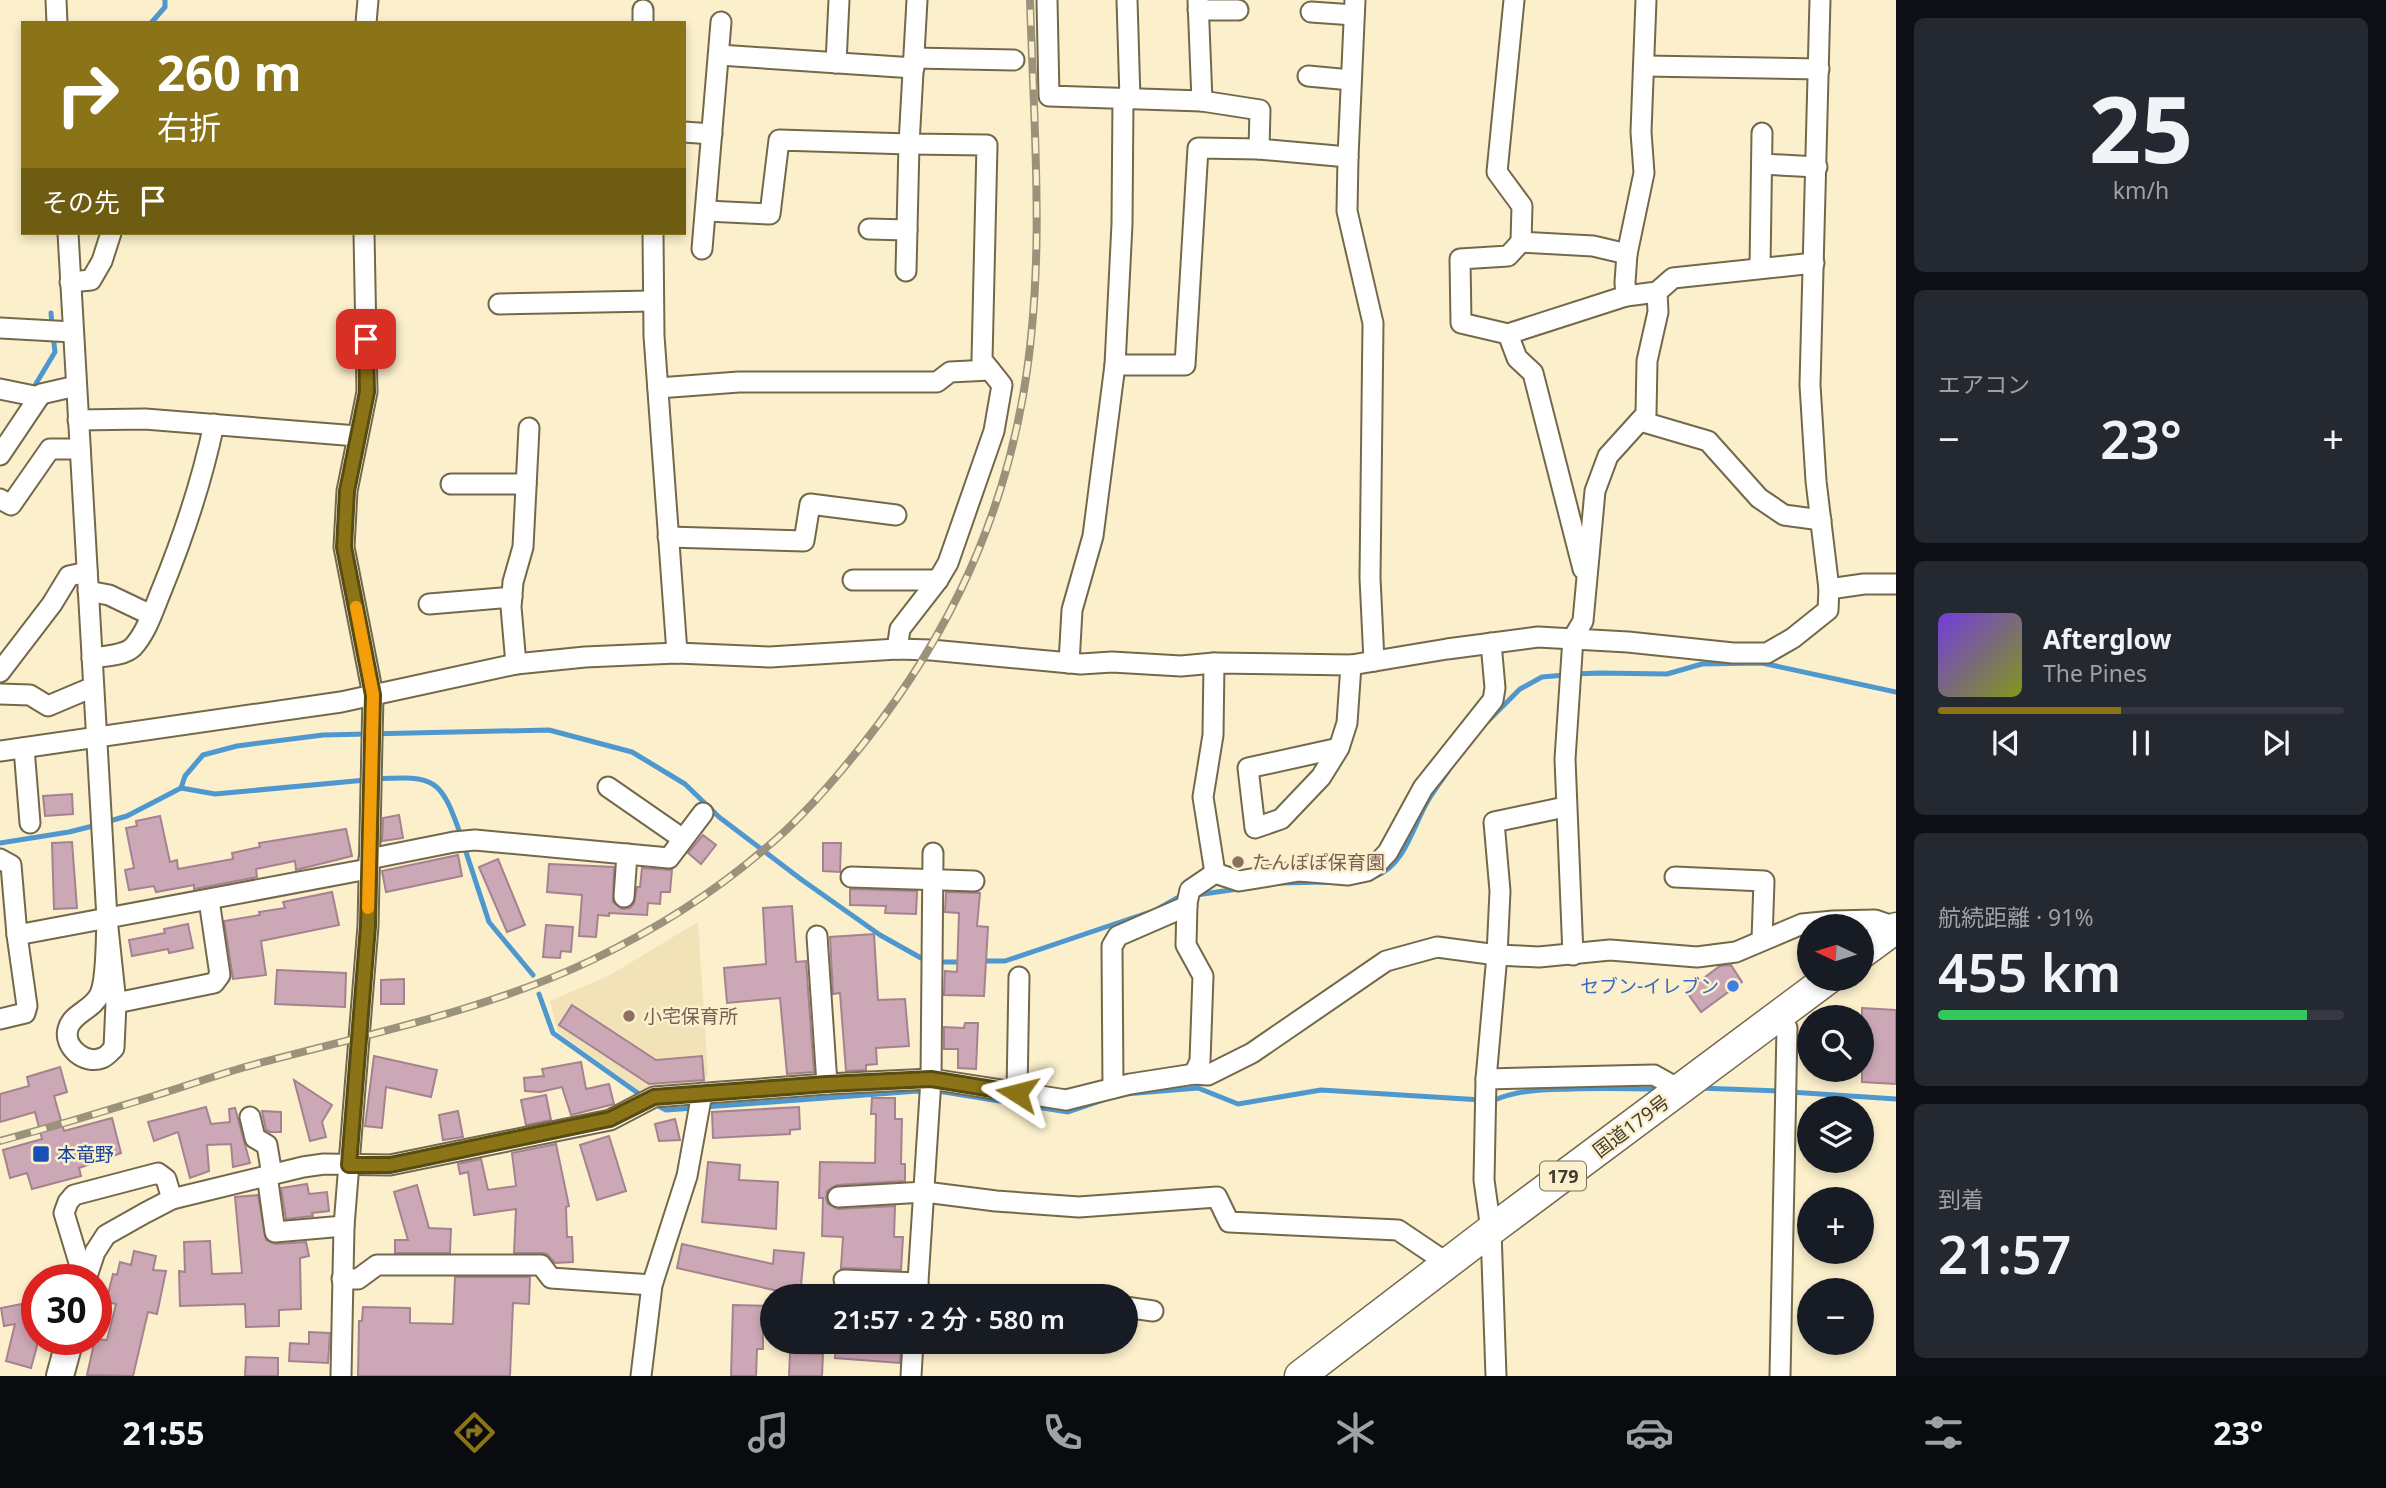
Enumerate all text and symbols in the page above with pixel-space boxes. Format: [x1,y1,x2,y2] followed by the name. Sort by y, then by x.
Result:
[157,39,302,105] text: 260 m
[42,49,133,140] icon: right
[2089,66,2193,190] text: 25
[157,105,221,148] text: 右折
[2113,174,2169,206] text: km/h
[134,182,172,220] icon: arrive
[42,184,120,220] text: その先
[336,309,396,369] pin
[347,320,385,358] icon: arrive
[1938,368,2030,400] text: エアコン
[2100,403,2182,474] text: 23°
[1938,412,1960,464] text: −
[2322,412,2344,464] text: +
[2043,621,2171,657] text: Afterglow
[2043,657,2147,689] text: The Pines
[1987,724,2025,762] icon: previous
[2122,724,2160,762] icon: pause
[2257,724,2295,762] icon: next
[1252,849,1385,875] place label: たんぽぽ保育園
[1230,854,1246,870] marker: たんぽぽ保育園
[1938,901,2094,933] text: 航続距離 · 91%
[1797,914,1874,990] north arrow
[1797,914,1874,1355] map controls
[1938,936,2121,1007] text: 455 km
[1580,973,1719,999] place label: セブン-イレブン
[1725,978,1741,994] marker: セブン-イレブン
[643,1003,738,1029] place label: 小宅保育所
[1797,1005,1874,1082] button: search
[621,1008,637,1024] marker: 小宅保育所
[980,1056,1054,1130] position arrow
[1587,1089,1675,1163] street label: 国道179号
[1797,1096,1874,1173] button: layers
[57,1141,114,1167] place label: 本竜野
[31,1144,51,1164] marker: 本竜野
[1540,1162,1586,1190] road number: 179
[1938,1183,1984,1215] text: 到着
[1797,1187,1874,1264] button: +
[1938,1218,2071,1289] text: 21:57
[21,1264,112,1355] speed limit sign: 30
[1797,1278,1874,1355] button: −
[833,1301,1065,1337] text: 21:57 · 2 分 · 580 m
[450,1408,499,1457] icon: directions
[744,1408,793,1457] icon: music
[1038,1408,1087,1457] icon: phone
[1331,1408,1380,1457] icon: climate
[1625,1408,1674,1457] icon: car
[1919,1408,1968,1457] icon: filters
[122,1411,205,1454] text: 21:55
[2213,1411,2263,1454] text: 23°

